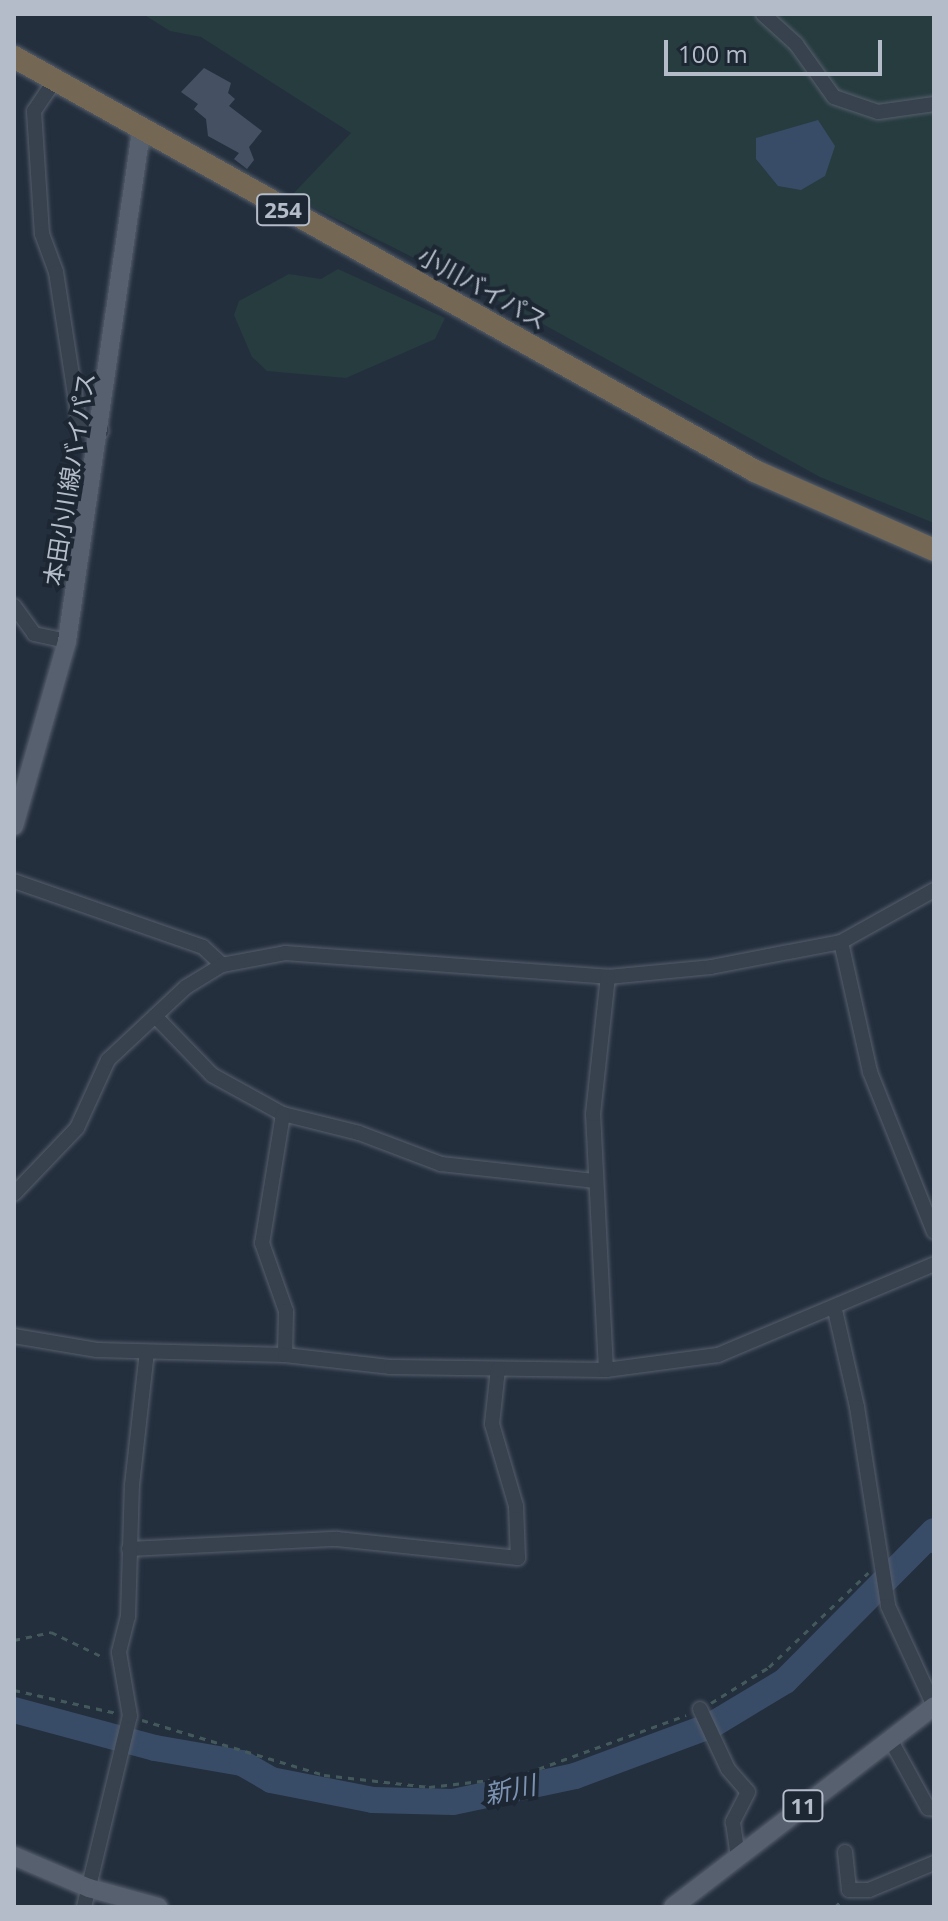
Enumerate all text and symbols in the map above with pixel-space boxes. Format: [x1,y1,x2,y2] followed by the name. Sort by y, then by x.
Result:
[668,24,886,74] scale bar
[678,37,748,70] text: 100 m
[255,192,311,228] road number: 254
[413,240,553,336] street label: 小川バイパス
[38,370,100,588] street label: 本田小川線バイパス
[481,1769,539,1811] water label: 新川
[781,1788,825,1824] road number: 11

